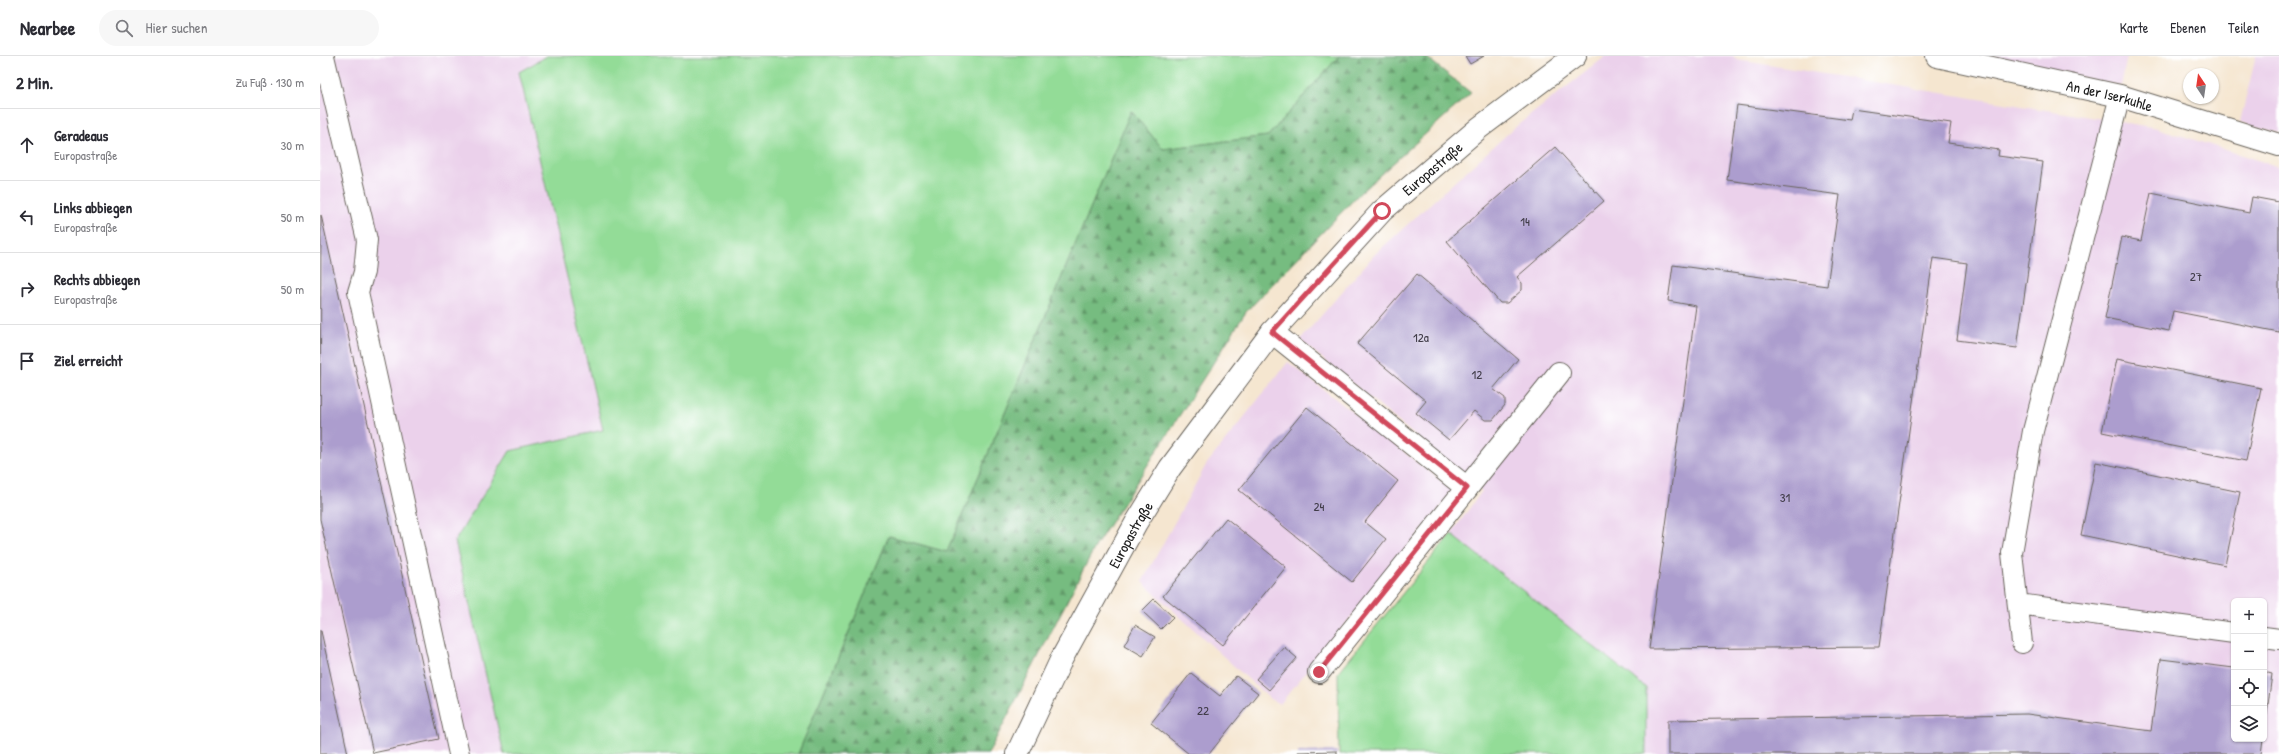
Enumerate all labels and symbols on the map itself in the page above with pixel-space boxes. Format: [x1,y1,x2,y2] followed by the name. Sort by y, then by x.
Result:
[2183,68,2219,104] north arrow
[2065,74,2155,116] street label: An der Iserkuhle
[1397,136,1467,200] street label: Europastraße
[1373,202,1391,220] route start
[1520,212,1530,230] house number: 14
[2190,267,2202,285] house number: 27
[1413,328,1429,346] house number: 12a
[1472,365,1482,383] house number: 12
[1780,488,1791,506] house number: 31
[1103,497,1157,572] street label: Europastraße
[1314,497,1325,515] house number: 24
[1310,663,1328,681] route end
[1197,701,1209,719] house number: 22

